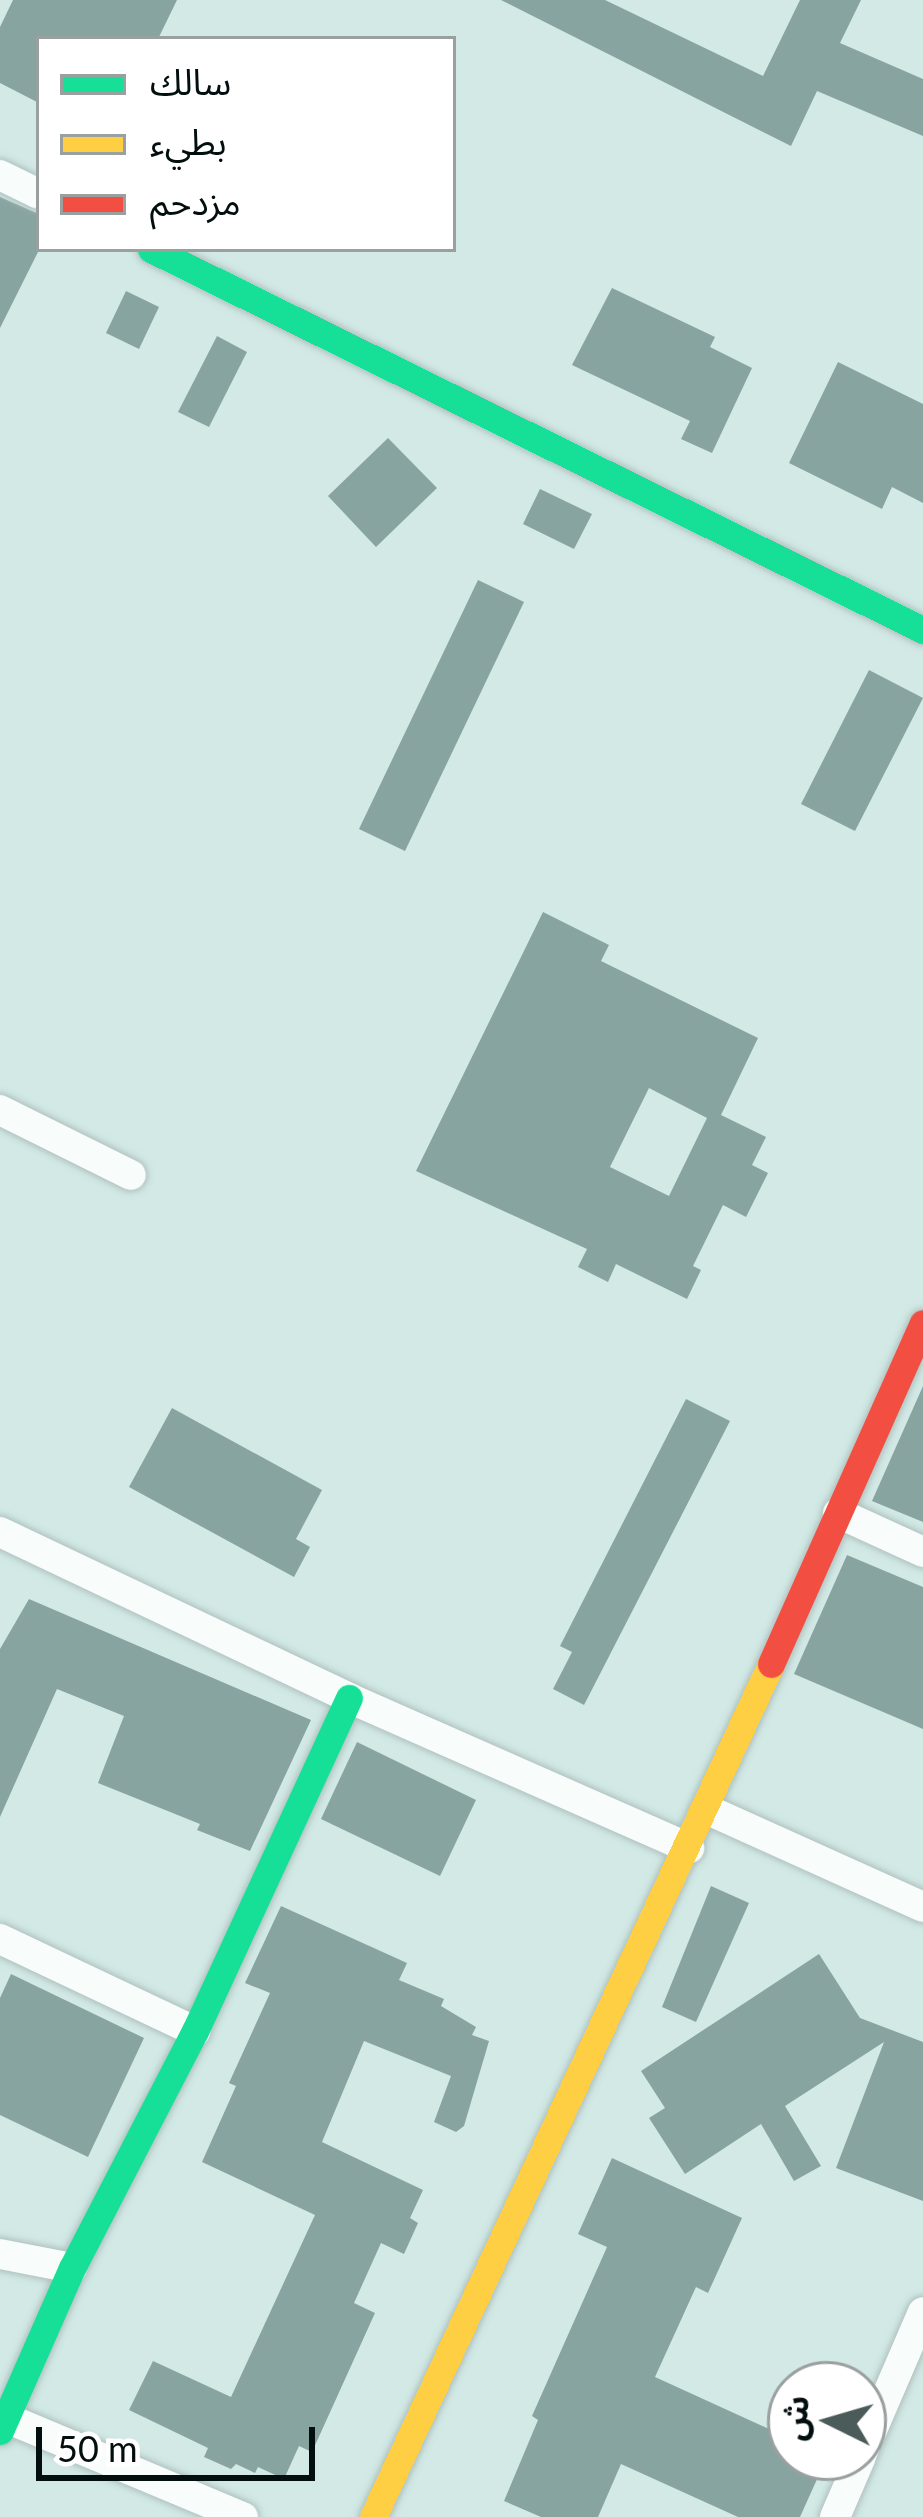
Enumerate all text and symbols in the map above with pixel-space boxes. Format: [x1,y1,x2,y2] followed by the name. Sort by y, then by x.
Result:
[36,36,456,252] legend
[150,59,231,103] text: سالك
[150,119,227,163] text: بطيء
[150,179,241,223] text: مزدحم
[767,2361,887,2481] north arrow
[772,2394,816,2442] text: ش
[42,2403,321,2477] scale bar
[57,2426,138,2470] text: 50 m

